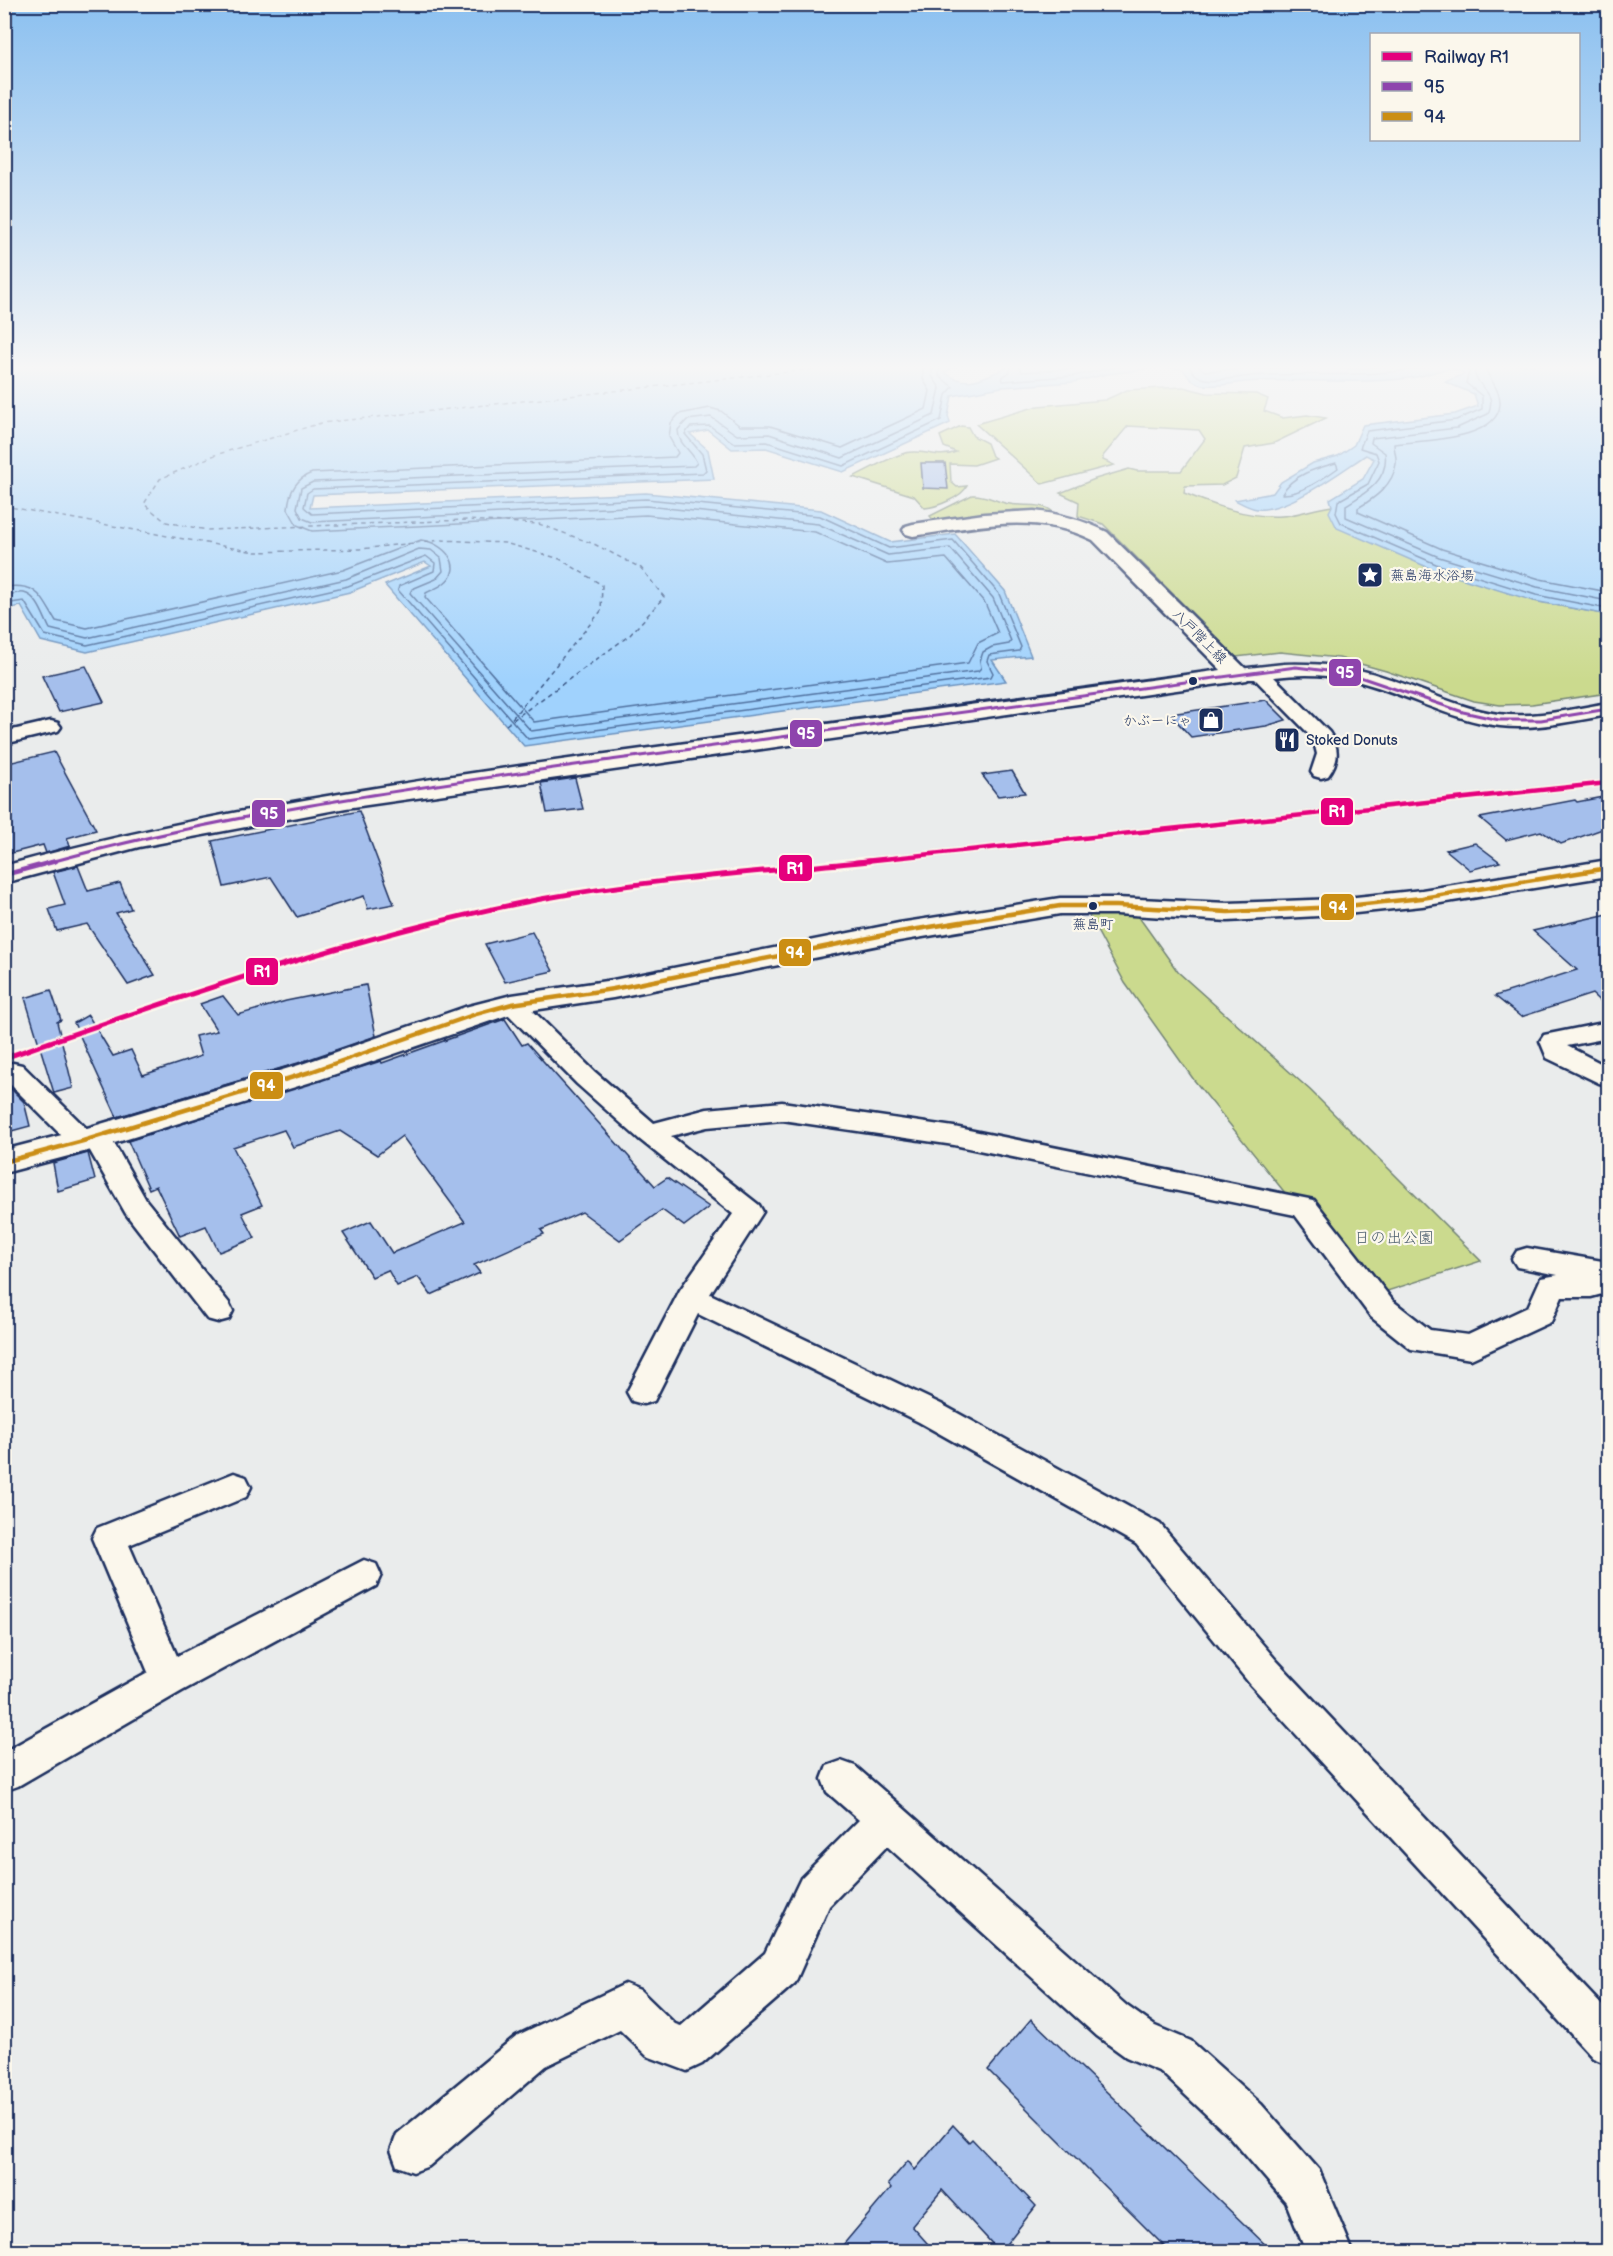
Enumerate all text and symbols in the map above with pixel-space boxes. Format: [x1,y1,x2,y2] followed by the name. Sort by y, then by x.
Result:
[1370,33,1580,141] legend
[1424,47,1509,68] text: Railway R1
[1424,77,1445,98] text: 95
[1424,107,1445,128] text: 94
[1355,560,1385,590] place icon: 蕪島海水浴場
[1390,567,1474,584] place label: 蕪島海水浴場
[1169,606,1230,667] street label: 八戸階上線
[1328,658,1362,687] line badge: 95
[1336,664,1354,683] text: 95
[1187,675,1199,687] unlabelled marker
[1196,705,1226,735] shop icon: かぶーにゃ
[1123,712,1192,729] place label: かぶーにゃ
[789,719,823,748] line badge: 95
[797,725,815,744] text: 95
[1272,725,1302,755] restaurant icon: Stoked Donuts
[1306,732,1398,749] place label: Stoked Donuts
[1320,797,1354,826] line badge: R1
[251,799,286,828] line badge: 95
[1328,803,1346,822] text: R1
[260,805,278,824] text: 95
[778,854,813,882] line badge: R1
[786,860,804,879] text: R1
[1320,893,1355,921] line badge: 94
[1329,899,1348,918] text: 94
[1087,900,1099,912] marker: 蕪島町
[1072,916,1114,933] place label: 蕪島町
[778,938,812,967] line badge: 94
[786,944,805,963] text: 94
[245,957,279,986] line badge: R1
[253,963,271,982] text: R1
[249,1071,284,1100] line badge: 94
[257,1077,276,1096] text: 94
[1354,1229,1434,1248] park label: 日の出公園

